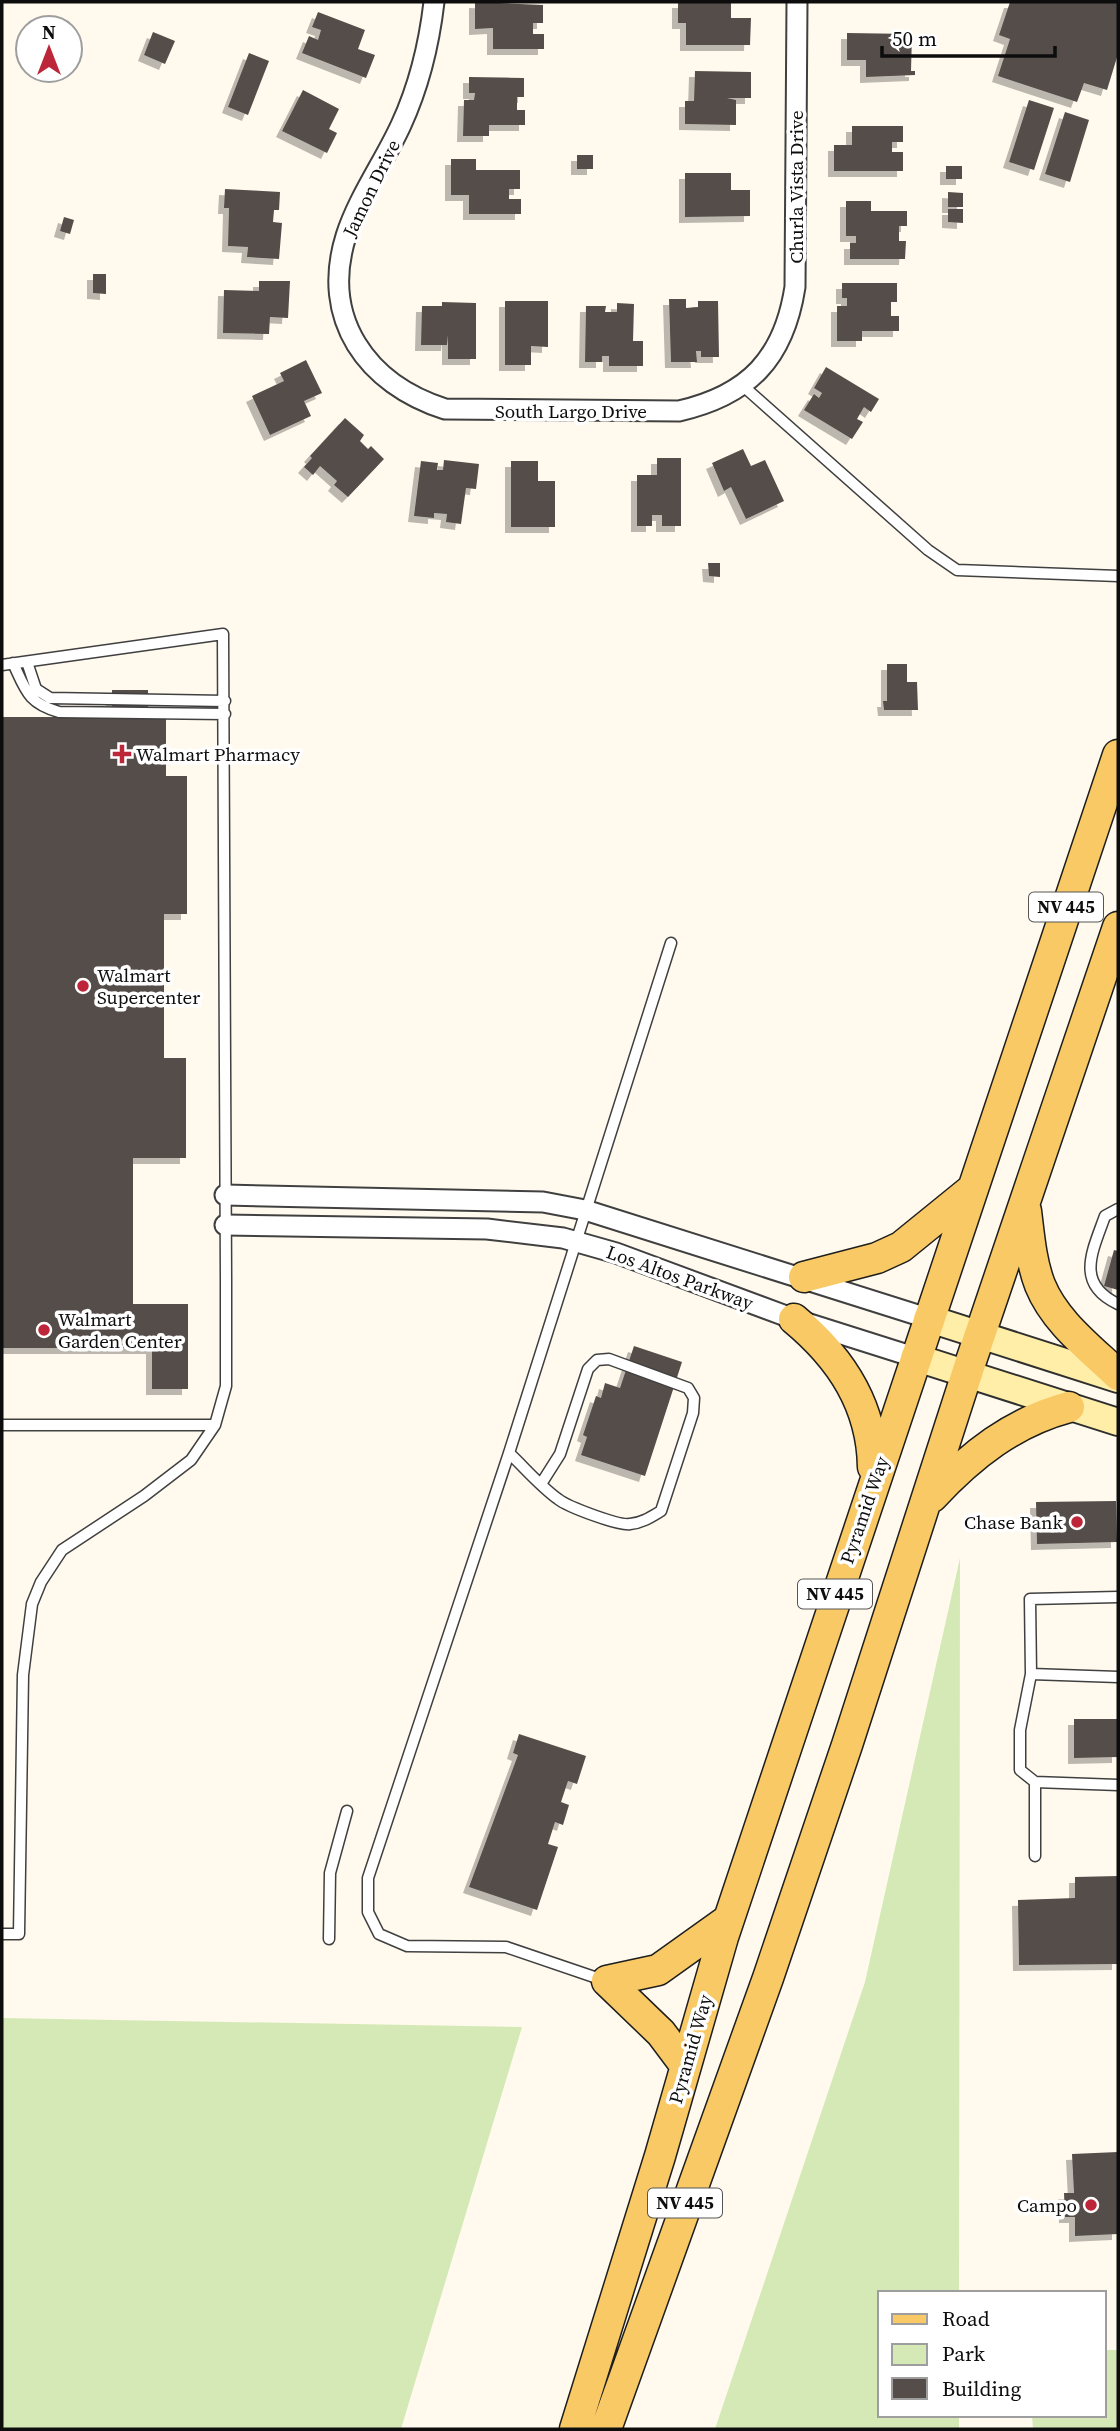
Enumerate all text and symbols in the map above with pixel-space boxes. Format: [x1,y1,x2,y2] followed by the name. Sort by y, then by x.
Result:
[14,14,84,84] north arrow
[882,14,1055,58] scale bar
[42,19,56,45] text: N
[892,24,937,53] text: 50 m
[783,110,809,264] street label: Churla Vista Drive
[336,135,406,242] street label: Jamon Drive
[495,398,647,424] street label: South Largo Drive
[136,741,300,767] place label: Walmart Pharmacy
[114,746,130,762] marker: Walmart Pharmacy
[1029,893,1103,922] road number: NV 445
[97,962,200,1010] place label: Walmart Supercenter
[75,978,91,994] marker: Walmart Supercenter
[603,1238,757,1316] street label: Los Altos Parkway
[58,1306,182,1354] place label: Walmart Garden Center
[36,1322,52,1338] marker: Walmart Garden Center
[833,1452,895,1567] street label: Pyramid Way
[964,1509,1064,1535] place label: Chase Bank
[1069,1514,1085,1530] marker: Chase Bank
[798,1580,872,1609] road number: NV 445
[662,1991,718,2107] street label: Pyramid Way
[648,2188,722,2218] road number: NV 445
[1017,2192,1077,2218] place label: Campo
[1083,2197,1099,2213] marker: Campo
[878,2291,1106,2417] legend
[942,2304,990,2333] text: Road
[942,2339,986,2368] text: Park
[942,2374,1021,2403] text: Building

